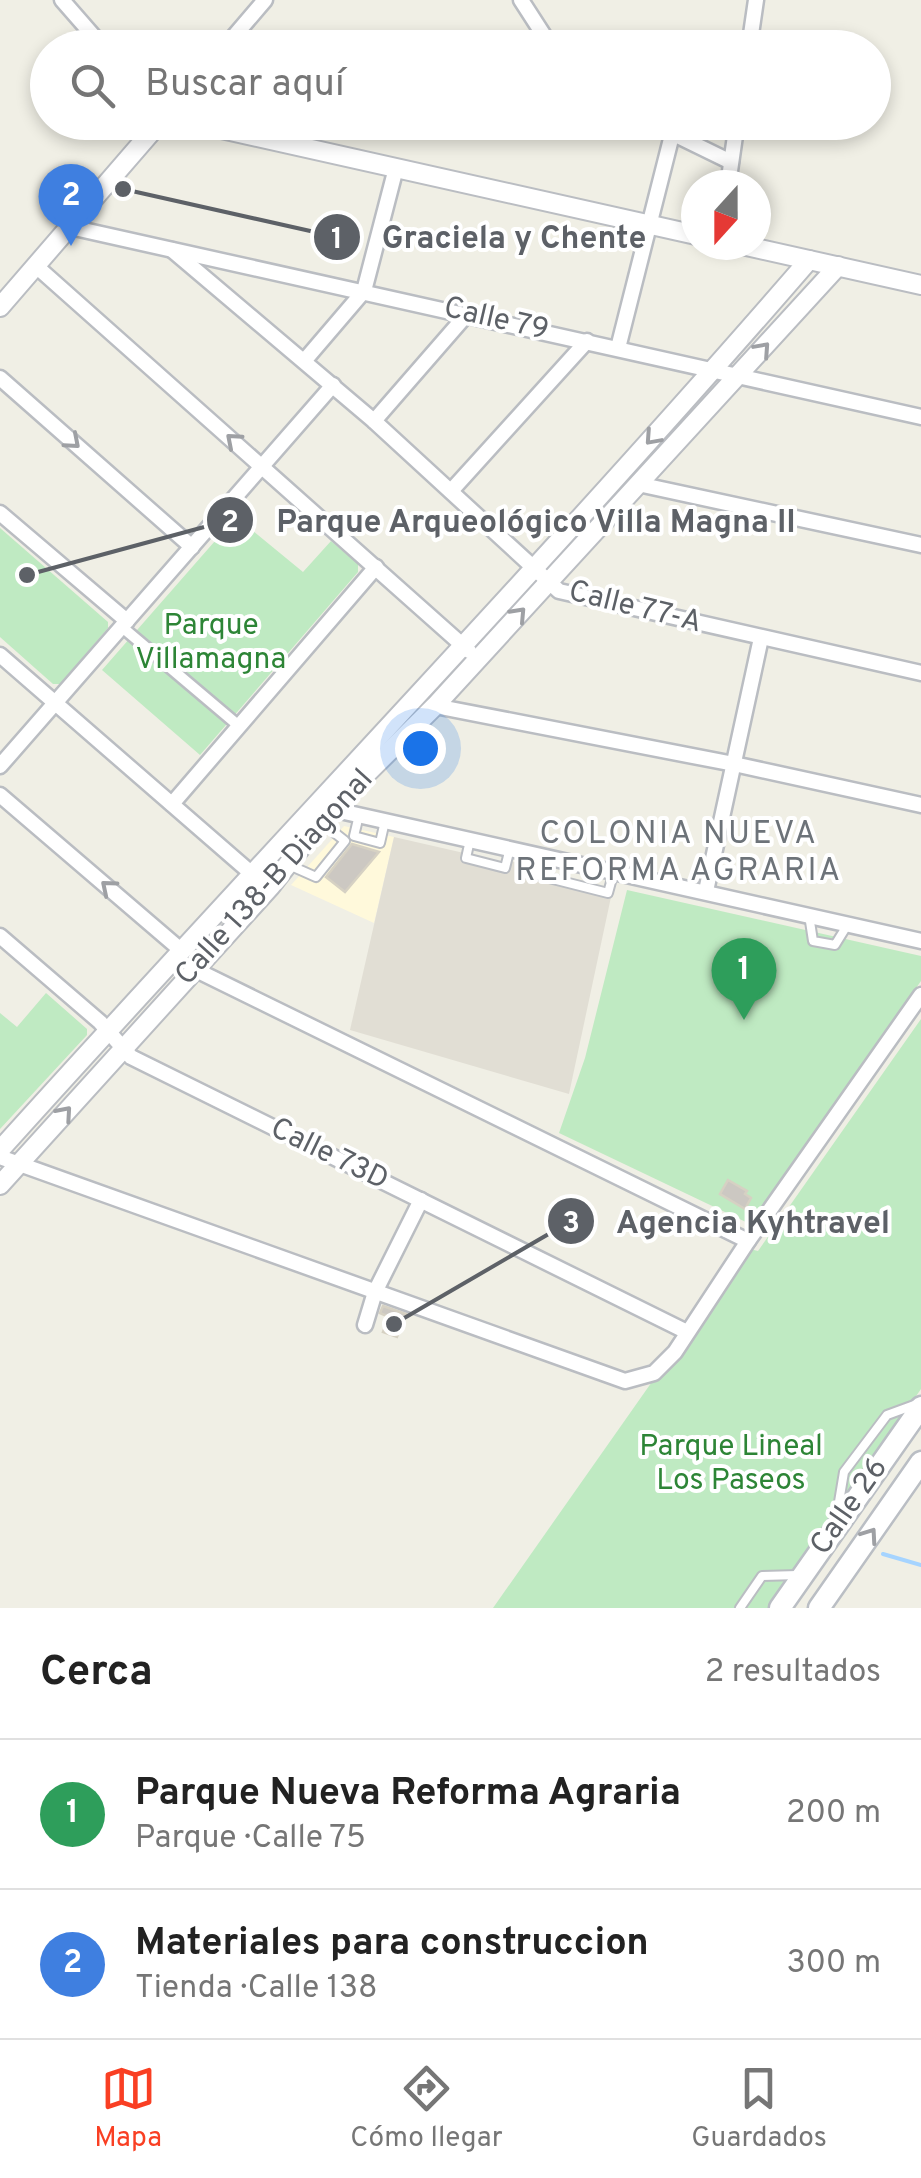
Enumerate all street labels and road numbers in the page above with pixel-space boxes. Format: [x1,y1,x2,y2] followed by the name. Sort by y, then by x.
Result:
[440,290,552,350] street label: Calle 79
[565,574,705,642] street label: Calle 77-A
[168,762,382,994] street label: Calle 138-B Diagonal
[264,1111,394,1199] street label: Calle 73D
[803,1451,897,1563] street label: Calle 26

